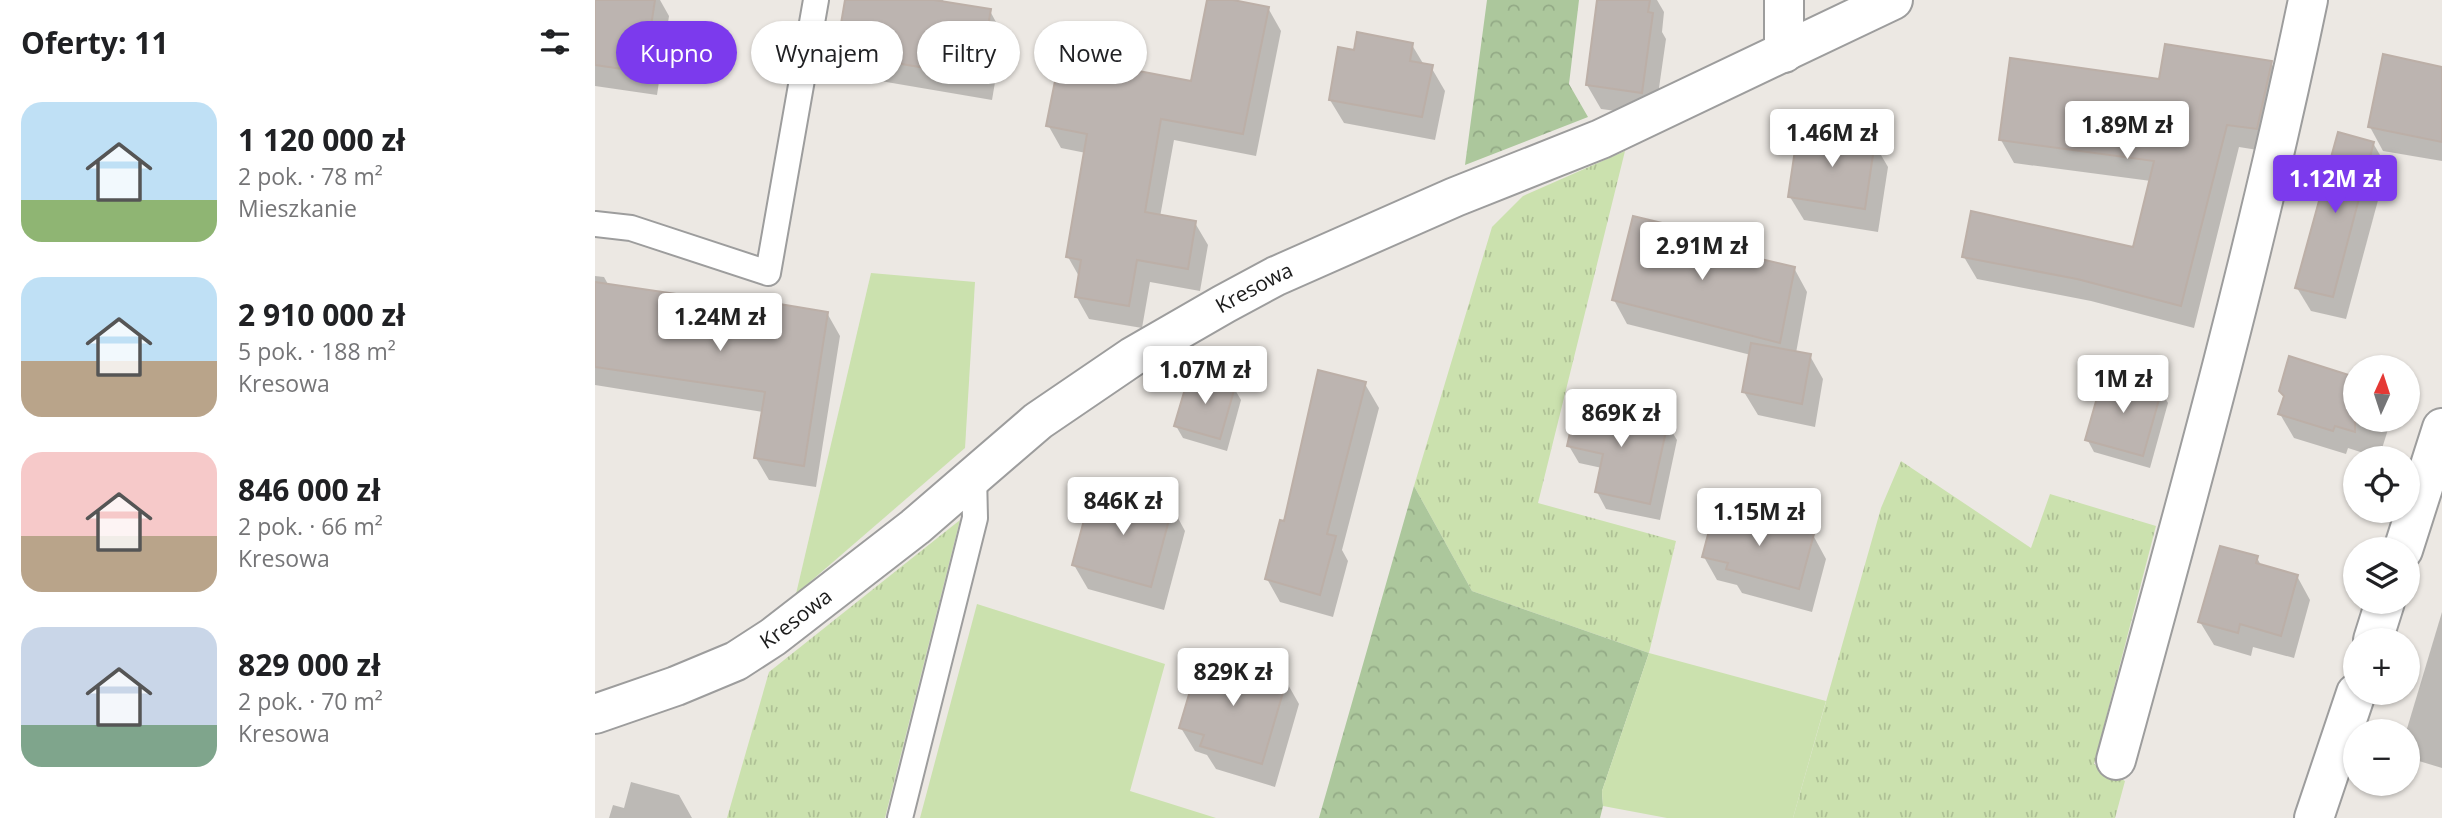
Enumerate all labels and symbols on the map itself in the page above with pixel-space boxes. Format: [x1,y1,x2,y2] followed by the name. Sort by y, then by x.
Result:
[2055,102,2199,161] pin: 1.89M zł
[1760,110,1904,169] pin: 1.46M zł
[2263,156,2407,215] pin: 1.12M zł
[1630,222,1774,282] pin: 2.91M zł
[1210,255,1297,319] street label: Kresowa
[648,294,792,353] pin: 1.24M zł
[1133,346,1277,406] pin: 1.07M zł
[2343,355,2420,432] north arrow
[2074,356,2172,415] pin: 1M zł
[1556,390,1686,449] pin: 869K zł
[1058,477,1188,537] pin: 846K zł
[1687,489,1831,548] pin: 1.15M zł
[754,582,837,655] street label: Kresowa
[1168,648,1298,708] pin: 829K zł

